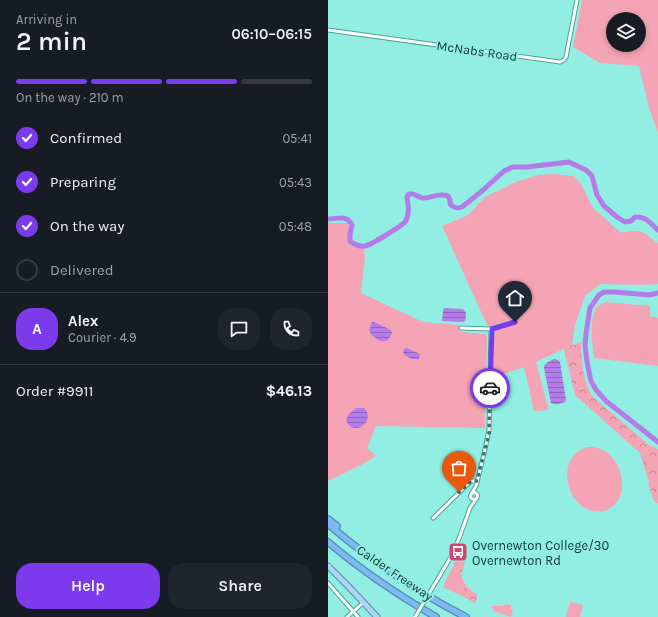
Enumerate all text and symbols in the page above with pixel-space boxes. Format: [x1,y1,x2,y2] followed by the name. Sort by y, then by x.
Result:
[16,12,77,27] text: Arriving in
[606,12,646,52] map controls
[606,12,646,52] button: layers
[232,25,312,43] text: 06:10–06:15
[16,26,87,57] text: 2 min
[436,38,518,64] street label: McNabs Road
[16,90,124,105] text: On the way · 210 m
[16,127,38,149] icon: check
[50,129,122,147] text: Confirmed
[282,131,312,146] text: 05:41
[16,171,38,193] icon: check
[50,173,116,191] text: Preparing
[279,175,312,190] text: 05:43
[16,215,38,237] icon: check
[50,217,124,235] text: On the way
[279,219,312,234] text: 05:48
[50,261,114,279] text: Delivered
[498,281,532,322] pin
[504,287,526,309] icon: home
[218,308,260,350] button: chat
[270,308,312,350] button: phone
[68,312,98,330] text: Alex
[32,320,42,338] text: A
[68,330,137,345] text: Courier · 4.9
[470,368,510,408] courier
[479,377,501,399] icon: car
[16,382,93,400] text: Order #9911
[266,382,312,400] text: $46.13
[442,451,476,492] pin
[448,457,470,479] icon: bag
[472,538,609,568] place label: Overnewton College/30 Overnewton Rd
[447,541,469,563] bus stop icon: Overnewton College/30 Overnewton Rd
[354,542,436,604] street label: Calder Freeway
[16,563,160,609] button: Help
[168,563,312,609] button: Share

